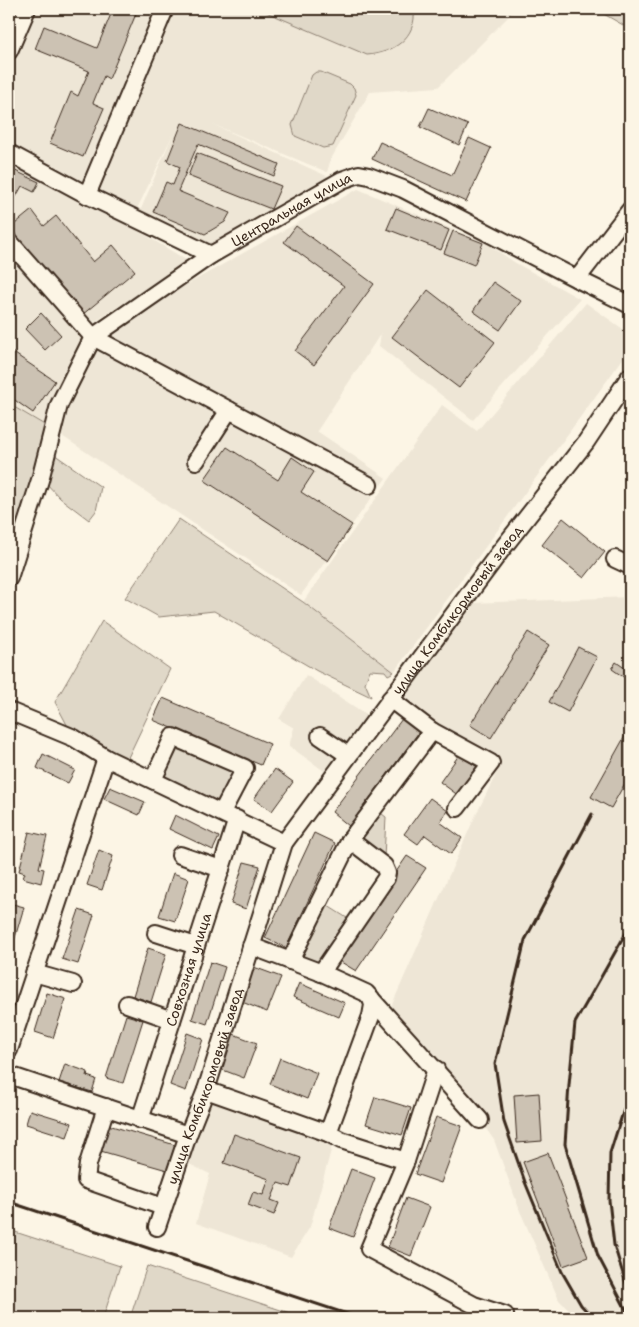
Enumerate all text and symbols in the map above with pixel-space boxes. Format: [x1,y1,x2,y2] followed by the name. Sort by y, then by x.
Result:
[228,168,355,251] street label: Центральная улица
[388,521,526,698] street label: улица Комбикормовый завод
[162,910,215,1029] street label: Совхозная улица
[163,985,247,1187] street label: улица Комбикормовый завод

